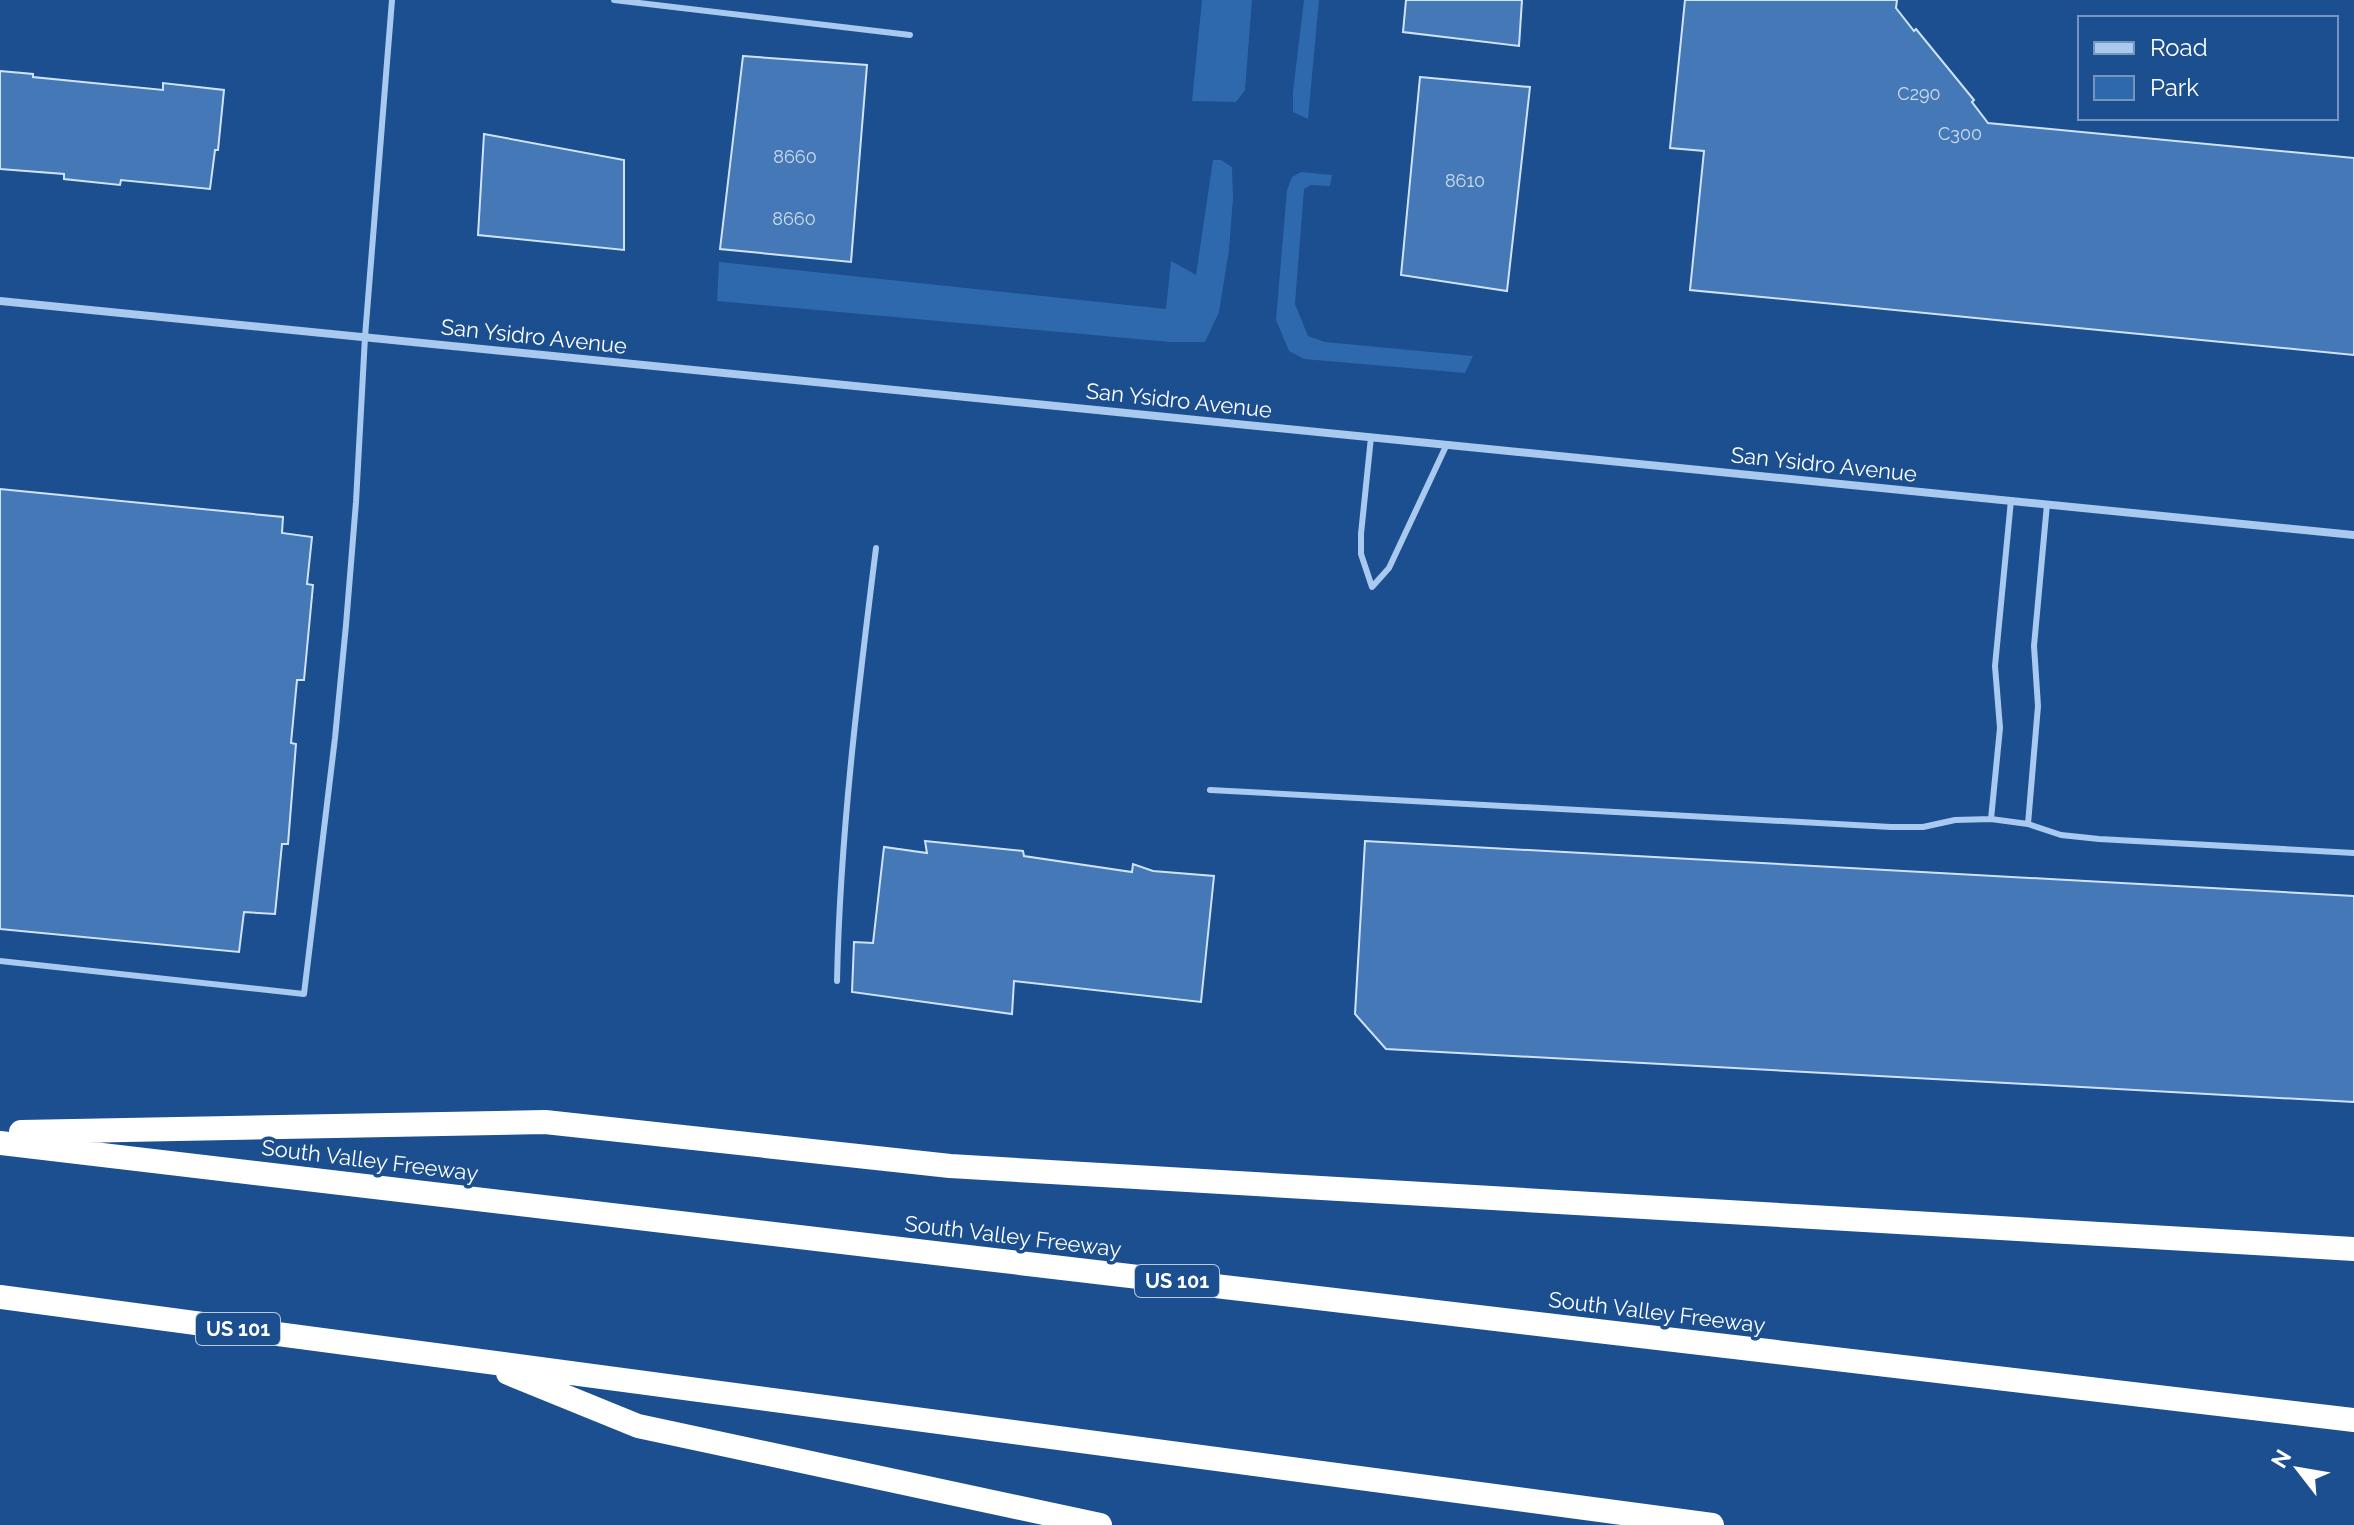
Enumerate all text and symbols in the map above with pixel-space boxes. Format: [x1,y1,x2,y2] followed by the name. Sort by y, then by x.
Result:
[2078,16,2338,120] legend
[2150,33,2208,62] text: Road
[2150,73,2199,102] text: Park
[1897,83,1941,104] house number: C290
[1938,123,1982,144] house number: C300
[773,146,817,167] house number: 8660
[1445,170,1485,191] house number: 8610
[772,208,816,229] house number: 8660
[440,313,628,359] street label: San Ysidro Avenue
[1085,377,1273,423] street label: San Ysidro Avenue
[1730,441,1918,487] street label: San Ysidro Avenue
[260,1134,480,1186] street label: South Valley Freeway
[903,1210,1123,1262] street label: South Valley Freeway
[1135,1265,1219,1297] road number: US 101
[1547,1286,1767,1338] street label: South Valley Freeway
[196,1313,280,1345] road number: US 101
[2258,1429,2338,1509] north arrow
[2265,1445,2296,1473] text: N

